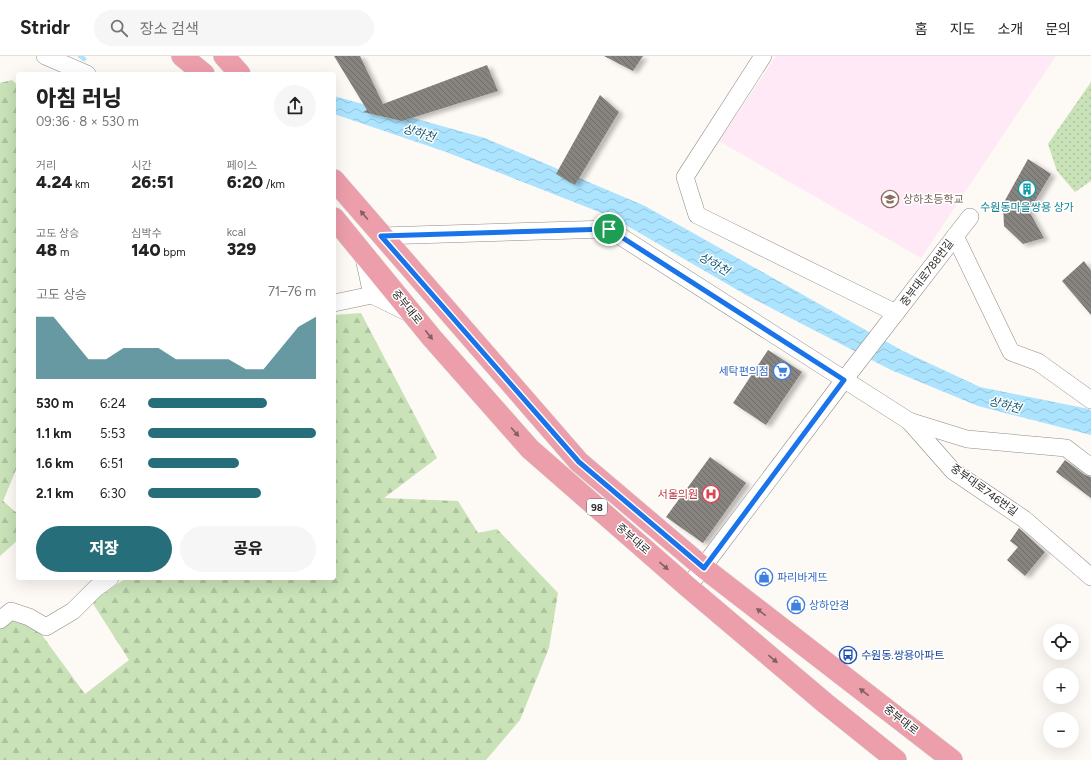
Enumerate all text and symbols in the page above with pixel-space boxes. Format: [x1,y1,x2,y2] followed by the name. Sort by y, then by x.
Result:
[94,10,374,46] search box
[20,16,70,39] text: Stridr
[108,17,130,39] icon: search
[140,20,199,38] text: 장소 검색
[915,21,928,38] text: 홈
[950,21,975,38] text: 지도
[997,21,1023,38] text: 소개
[1045,21,1071,38] text: 문의
[36,85,122,112] text: 아침 러닝
[274,85,316,127] button: share
[36,114,139,129] text: 09:36 · 8 × 530 m
[401,121,439,145] water label: 상하천
[36,159,56,172] text: 거리
[131,159,152,172] text: 시간
[227,159,257,172] text: 페이스
[36,172,72,192] text: 4.24
[131,172,174,192] text: 26:51
[227,172,263,192] text: 6:20
[72,178,90,191] text: km
[263,178,285,191] text: /km
[1017,179,1037,199] building icon: 수원동마을쌍용 상가
[880,189,900,209] school or university icon: 상하초등학교
[903,193,964,206] place label: 상하초등학교
[980,201,1074,214] place label: 수원동마을쌍용 상가
[359,210,368,220] one-way arrow
[592,212,626,246] pin
[598,218,620,240] icon: arrive
[227,226,246,239] text: kcal
[36,227,79,240] text: 고도 상승
[131,227,162,240] text: 심박수
[898,237,956,309] street label: 중부대로788번길
[227,239,256,259] text: 329
[36,240,57,260] text: 48
[131,240,161,260] text: 140
[57,246,69,259] text: m
[161,246,186,259] text: bpm
[696,250,734,279] water label: 상하천
[268,284,316,299] text: 71–76 m
[36,287,87,302] text: 고도 상승
[389,287,425,327] street label: 중부대로
[425,329,434,340] one-way arrow
[772,361,792,381] supermarket icon: 세탁편의점
[718,365,769,378] place label: 세탁편의점
[987,394,1025,417] water label: 상하천
[36,396,74,411] text: 530 m
[100,396,126,411] text: 6:24
[36,426,72,441] text: 1.1 km
[100,426,125,441] text: 5:53
[511,427,520,438] one-way arrow
[36,456,74,471] text: 1.6 km
[100,456,124,471] text: 6:51
[948,461,1020,519] street label: 중부대로746번길
[701,484,721,504] hospital icon: 서울의원
[36,486,74,501] text: 2.1 km
[100,486,126,501] text: 6:30
[658,488,698,501] place label: 서울의원
[587,499,607,515] road number: 98
[613,521,653,557] street label: 중부대로
[36,526,172,572] button: 저장
[180,526,316,572] button: 공유
[659,561,669,570] one-way arrow
[754,567,774,587] shop icon: 파리바게뜨
[777,571,828,584] place label: 파리바게뜨
[786,595,806,615] shop icon: 상하안경
[809,599,849,612] place label: 상하안경
[756,608,767,617] one-way arrow
[1043,624,1079,748] map controls
[1043,624,1079,660] button: locate
[838,645,858,665] bus stop icon: 수원동.쌍용아파트
[861,649,944,662] place label: 수원동.쌍용아파트
[768,655,779,664] one-way arrow
[1043,668,1079,704] button: +
[859,687,870,696] one-way arrow
[881,702,921,738] street label: 중부대로
[1043,712,1079,748] button: −

